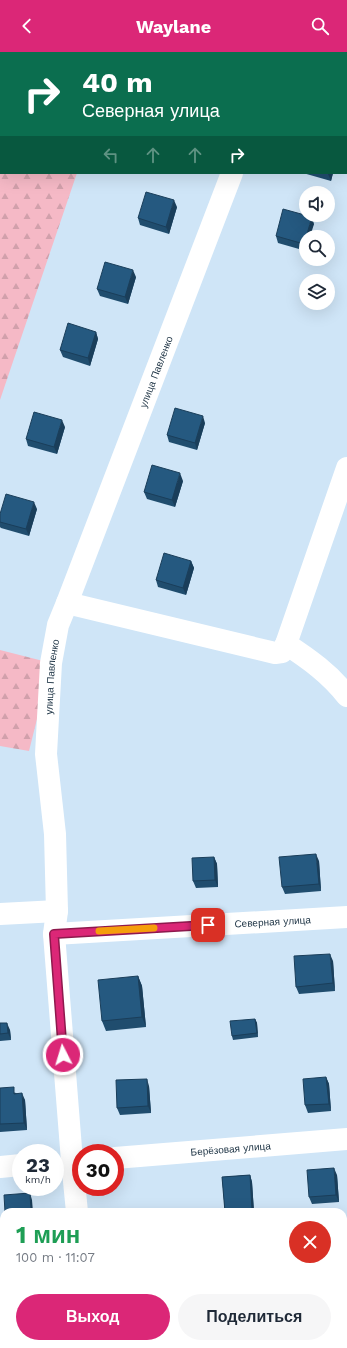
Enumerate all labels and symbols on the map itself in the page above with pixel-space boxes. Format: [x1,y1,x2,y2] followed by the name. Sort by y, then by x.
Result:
[138,334,175,409] street label: улица Павленко
[43,638,61,715] street label: улица Павленко
[191,908,225,942] pin
[234,914,312,930] street label: Северная улица
[42,1034,84,1076] position arrow
[190,1140,272,1158] street label: Берёзовая улица
[72,1144,124,1196] speed limit sign: 30

